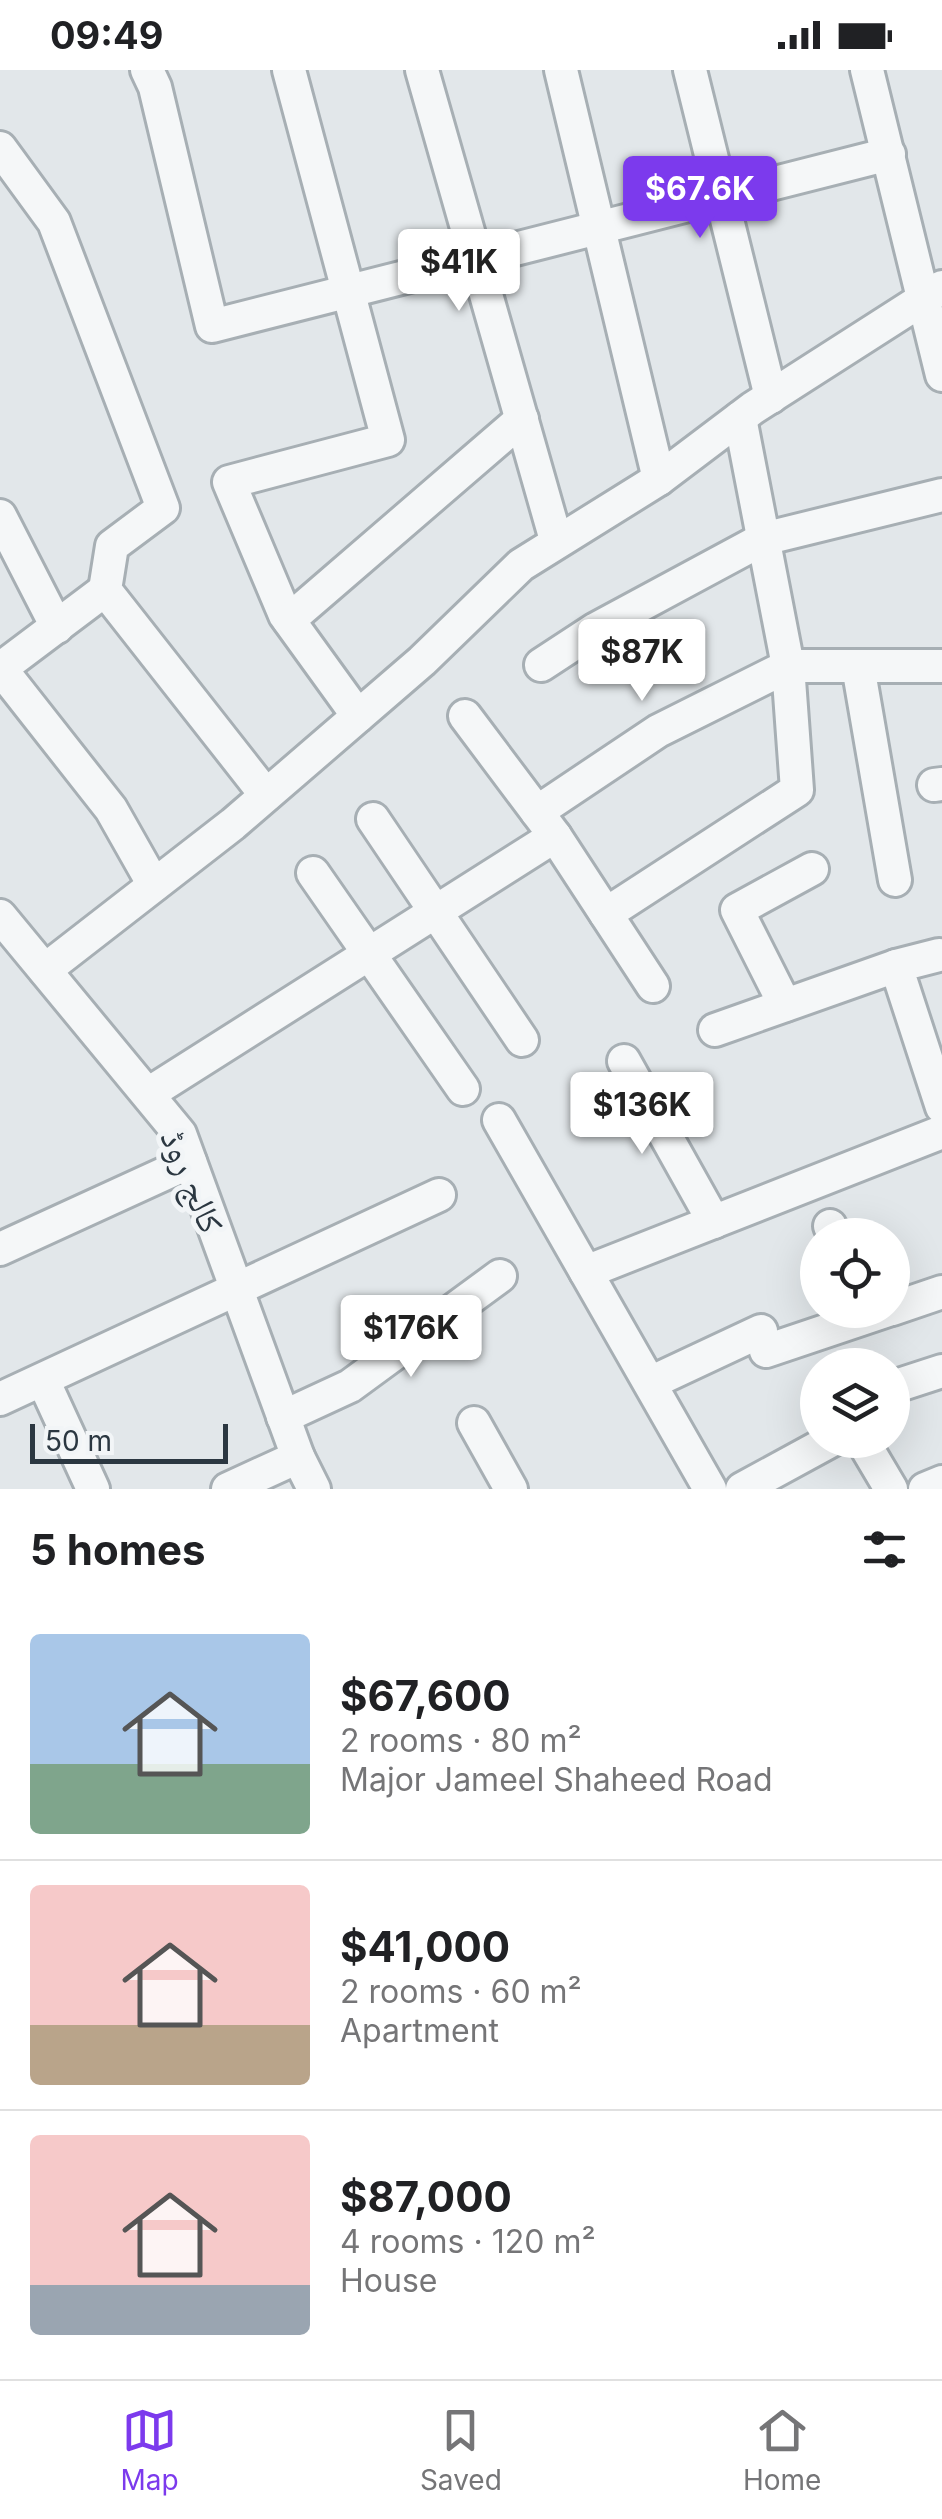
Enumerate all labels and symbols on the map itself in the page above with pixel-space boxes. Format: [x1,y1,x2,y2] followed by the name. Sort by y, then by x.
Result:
[619,156,781,241] pin: $67.6K
[400,229,518,314] pin: $41K
[583,619,701,704] pin: $87K
[572,1072,712,1157] pin: $136K
[151,1123,233,1240] street label: کالج روڈ
[341,1295,481,1380] pin: $176K
[30,1419,228,1464] scale bar

